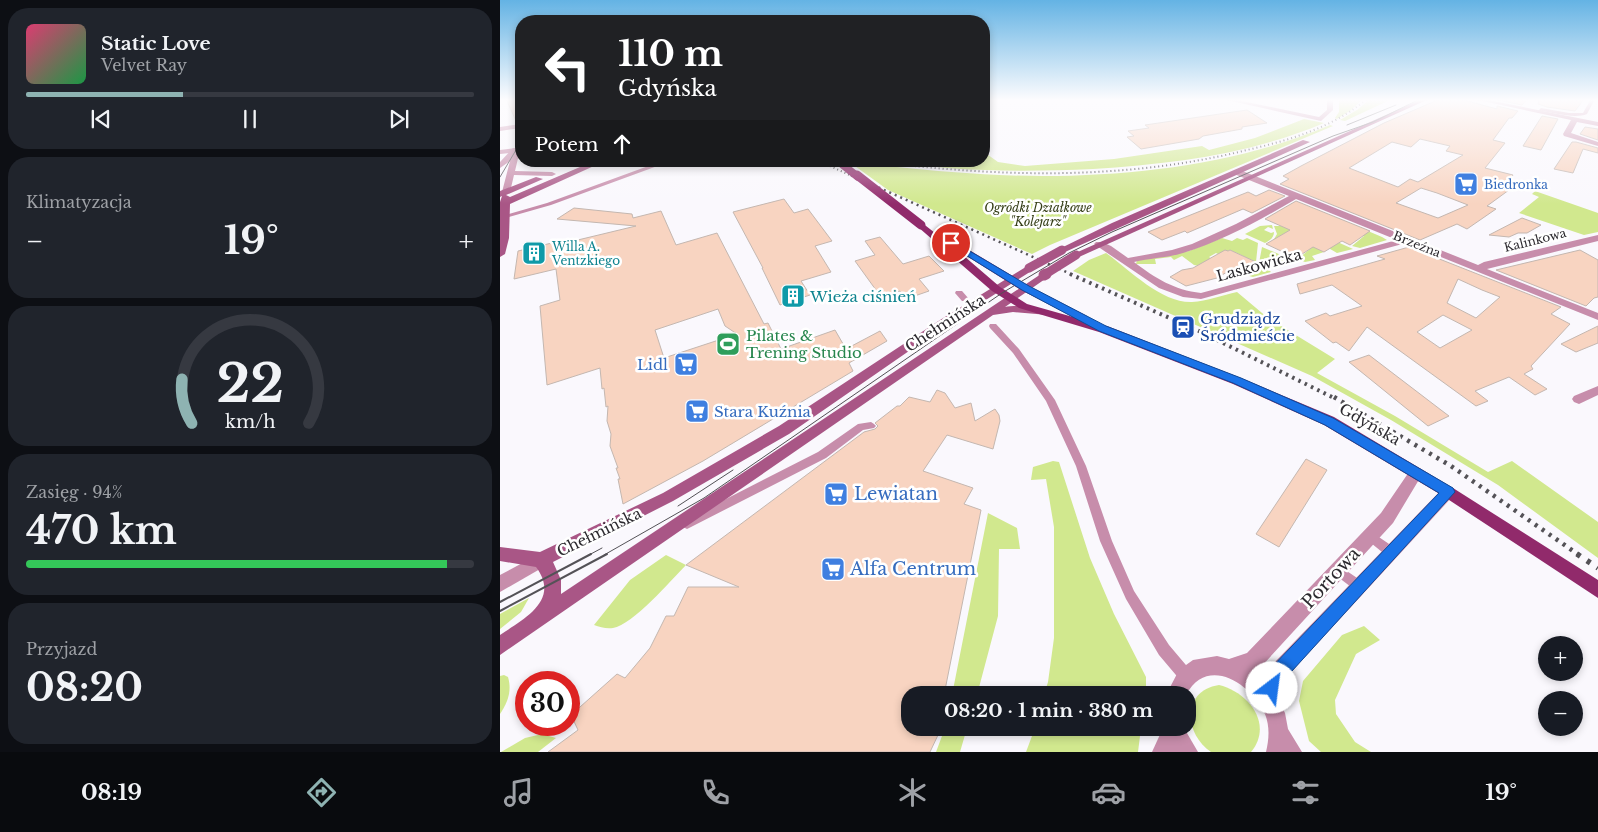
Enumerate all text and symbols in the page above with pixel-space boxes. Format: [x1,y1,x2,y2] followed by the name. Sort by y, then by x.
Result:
[101,32,211,55] text: Static Love
[618,32,723,75] text: 110 m
[535,35,600,100] icon: left
[101,55,187,75] text: Velvet Ray
[618,75,717,102] text: Gdyńska
[87,105,115,133] icon: previous
[236,105,264,133] icon: pause
[385,105,413,133] icon: next
[608,130,636,158] icon: ahead
[535,133,598,156] text: Potem
[1453,171,1479,197] supermarket icon: Biedronka
[1484,177,1548,192] place label: Biedronka
[26,192,132,212] text: Klimatyzacja
[984,200,1092,229] park label: Ogródki Działkowe "Kolejarz"
[224,217,279,264] text: 19°
[930,222,972,264] pin
[26,224,44,259] text: −
[459,224,474,259] text: +
[1502,225,1568,255] street label: Kalinkowa
[1391,228,1443,260] street label: Brzeźna
[937,229,965,257] icon: arrive
[551,239,620,268] place label: Willa A. Ventzkiego
[521,240,547,266] building icon: Willa A. Ventzkiego
[1214,244,1304,286] street label: Laskowicka
[780,283,806,309] building icon: Wieża ciśnień
[809,287,916,306] place label: Wieża ciśnień
[901,290,989,356] street label: Chełmińska
[1200,309,1295,345] place label: Grudziądz Śródmieście
[1170,314,1196,340] station icon: Grudziądz Śródmieście
[746,326,862,362] place label: Pilates & Trening Studio
[715,331,741,357] sports icon: Pilates & Trening Studio
[673,351,699,377] supermarket icon: Lidl
[216,352,284,416] text: 22
[637,355,668,374] place label: Lidl
[684,398,710,424] supermarket icon: Stara Kuźnia
[1336,399,1405,449] street label: Gdyńska
[714,402,812,421] place label: Stara Kuźnia
[225,411,275,433] text: km/h
[823,481,849,507] supermarket icon: Lewiatan
[26,482,123,502] text: Zasięg · 94%
[854,483,938,505] place label: Lewiatan
[554,503,645,561] street label: Chełmińska
[26,507,177,554] text: 470 km
[1297,543,1365,613] street label: Portowa
[820,556,846,582] supermarket icon: Alfa Centrum
[849,558,976,580] place label: Alfa Centrum
[1538,636,1583,736] map controls
[1538,636,1583,681] button: +
[26,639,97,659] text: Przyjazd
[1245,661,1297,713] position arrow
[26,664,143,711] text: 08:20
[515,671,580,736] speed limit sign: 30
[1538,691,1583,736] button: −
[944,699,1153,722] text: 08:20 · 1 min · 380 m
[304,775,339,810] icon: directions
[501,775,536,810] icon: music
[698,775,733,810] icon: phone
[895,775,930,810] icon: climate
[1091,775,1126,810] icon: car
[1288,775,1323,810] icon: filters
[81,779,142,806] text: 08:19
[1485,779,1517,806] text: 19°

